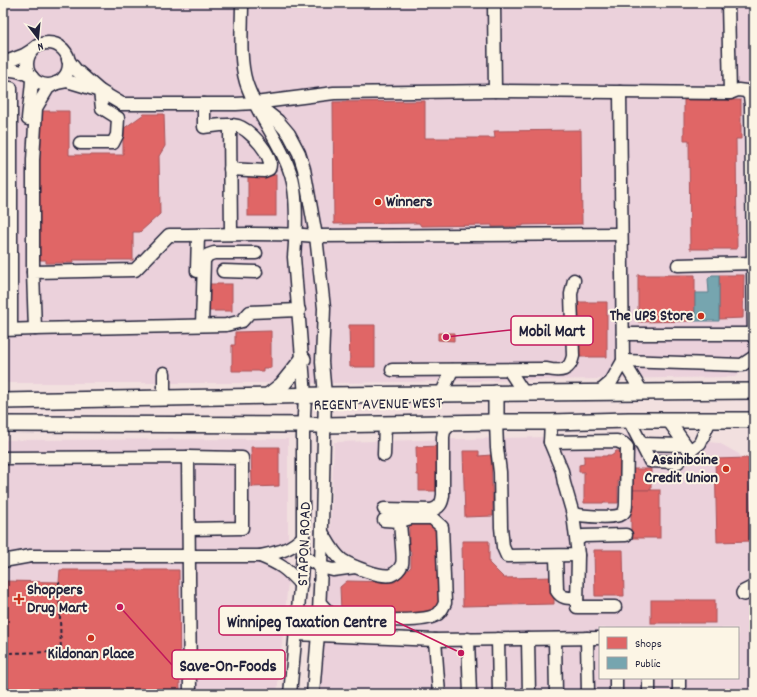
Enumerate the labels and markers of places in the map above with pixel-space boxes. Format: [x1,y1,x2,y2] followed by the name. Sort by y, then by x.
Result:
[386,191,433,214] place label: Winners
[373,197,383,207] marker: Winners
[610,305,693,328] place label: The UPS Store
[696,311,706,321] marker: The UPS Store
[511,316,593,345] callout: Mobil Mart
[645,449,718,490] place label: Assiniboine Credit Union
[721,464,731,474] marker: Assiniboine Credit Union
[27,579,88,620] place label: Shoppers Drug Mart
[14,594,24,604] marker: Shoppers Drug Mart
[219,606,395,635] callout: Winnipeg Taxation Centre
[86,633,96,643] marker: Kildonan Place
[48,643,134,666] place label: Kildonan Place
[172,650,285,679] callout: Save-On-Foods

